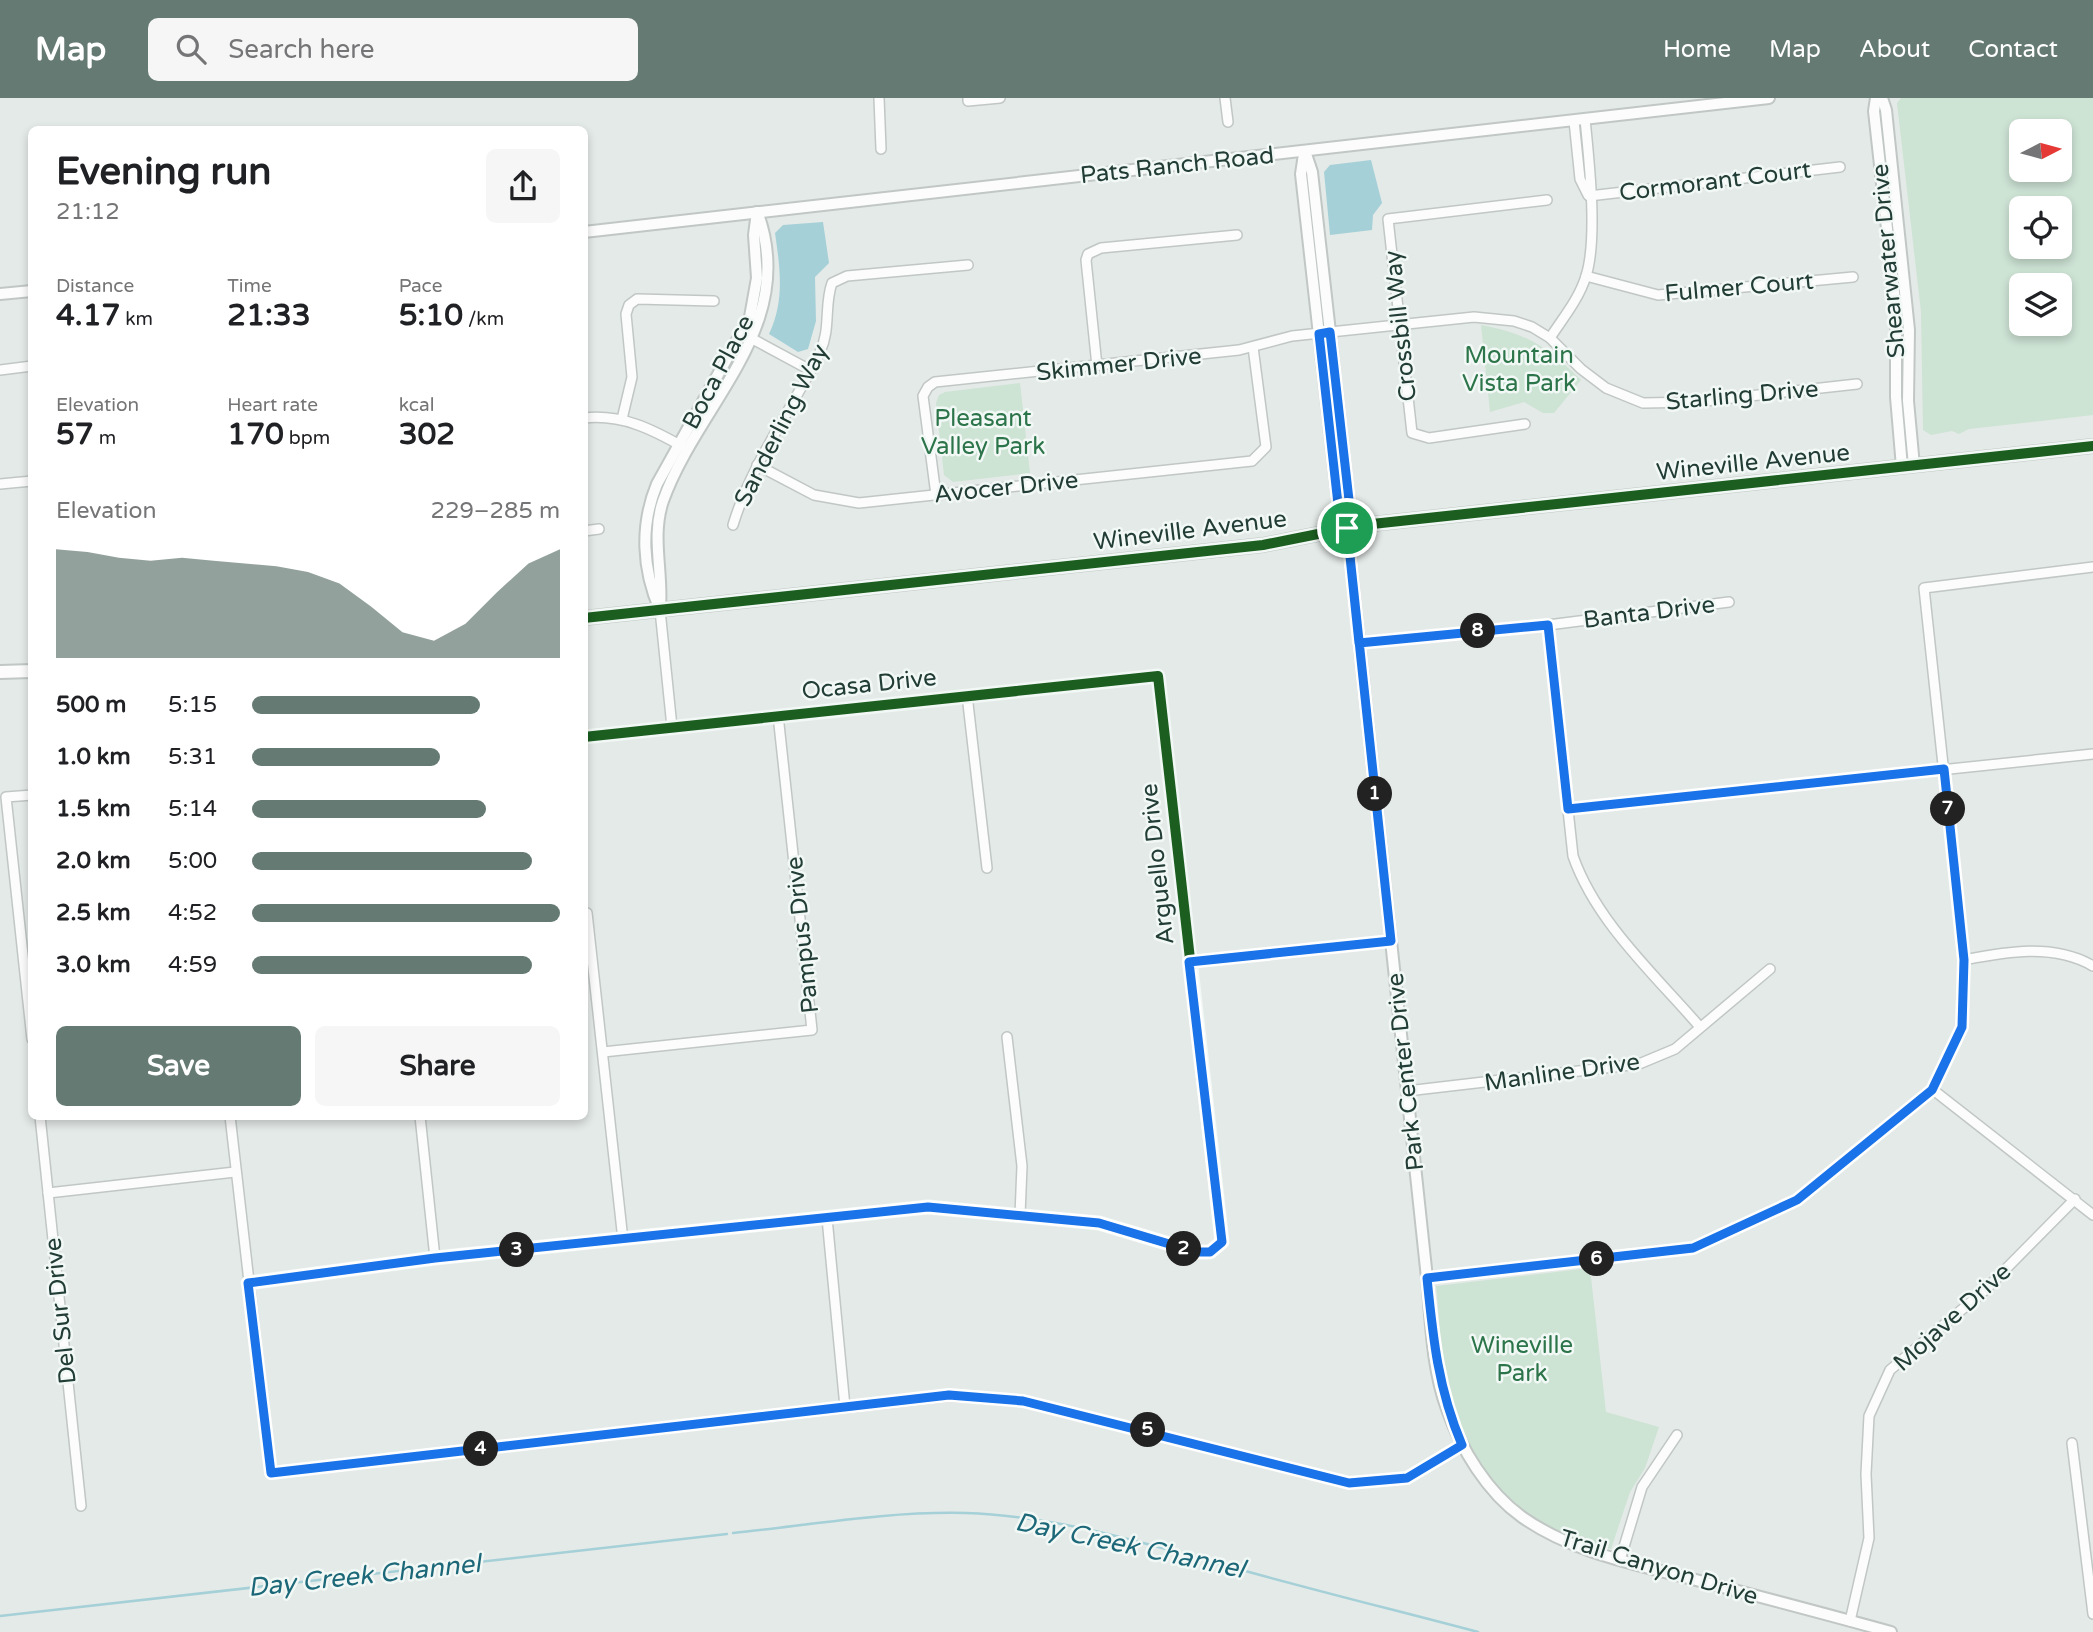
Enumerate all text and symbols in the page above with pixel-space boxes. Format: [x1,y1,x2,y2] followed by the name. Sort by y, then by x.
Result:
[148,18,638,81] search box
[35,30,106,69] text: Map
[172,30,210,68] icon: search
[228,34,374,65] text: Search here
[1663,35,1731,64] text: Home
[1769,35,1821,64] text: Map
[1859,35,1930,64] text: About
[1968,35,2058,64] text: Contact
[2009,119,2072,182] north arrow
[2009,119,2072,336] map controls
[1079,141,1275,190] street label: Pats Ranch Road
[56,149,271,195] text: Evening run
[486,149,560,223] button: share
[1618,155,1813,208] street label: Cormorant Court
[1866,163,1911,359] street label: Shearwater Drive
[2009,196,2072,259] button: locate
[56,198,120,226] text: 21:12
[1378,249,1423,403] street label: Crossbill Way
[1663,267,1815,308] street label: Fulmer Court
[2009,273,2072,336] button: layers
[56,275,134,297] text: Distance
[227,275,272,297] text: Time
[399,275,442,297] text: Pace
[56,297,120,334] text: 4.17
[227,297,311,334] text: 21:33
[399,297,463,334] text: 5:10
[120,308,153,330] text: km
[463,308,504,330] text: /km
[676,310,761,434] street label: Boca Place
[728,339,835,511] street label: Sanderling Way
[1035,341,1203,388] street label: Skimmer Drive
[1462,341,1576,398] park label: Mountain Vista Park
[1664,374,1820,417] street label: Starling Drive
[56,394,139,416] text: Elevation
[227,394,318,416] text: Heart rate
[399,394,434,416] text: kcal
[921,404,1045,461] park label: Pleasant Valley Park
[56,416,94,453] text: 57
[227,416,284,453] text: 170
[399,416,455,453] text: 302
[94,427,116,449] text: m
[284,427,330,449] text: bpm
[1655,438,1851,487] street label: Wineville Avenue
[932,465,1080,509] street label: Avocer Drive
[56,497,157,525] text: Elevation
[431,497,560,525] text: 229–285 m
[1317,498,1377,558] pin
[1092,504,1288,557] street label: Wineville Avenue
[1328,509,1366,547] icon: arrive
[1582,590,1717,635] street label: Banta Drive
[1460,614,1496,648] pin: 8
[1472,619,1483,641] text: 8
[800,663,938,706] street label: Ocasa Drive
[56,691,126,719] text: 500 m
[168,691,217,719] text: 5:15
[56,743,131,771] text: 1.0 km
[168,743,217,771] text: 5:31
[1358,776,1392,812] pin: 1
[1135,782,1180,946] street label: Arguello Drive
[1369,782,1380,804] text: 1
[1930,792,1966,826] pin: 7
[56,795,131,823] text: 1.5 km
[168,795,217,823] text: 5:14
[1942,797,1953,819] text: 7
[56,847,131,875] text: 2.0 km
[168,847,217,875] text: 5:00
[780,855,825,1015] street label: Pampus Drive
[56,899,131,927] text: 2.5 km
[168,899,217,927] text: 4:52
[56,951,131,979] text: 3.0 km
[168,951,217,979] text: 4:59
[1381,972,1430,1172] street label: Park Center Drive
[56,1026,301,1106] button: Save
[315,1026,560,1106] button: Share
[1482,1047,1642,1098] street label: Manline Drive
[500,1232,534,1268] pin: 3
[1166,1232,1202,1266] pin: 2
[38,1236,83,1386] street label: Del Sur Drive
[1178,1237,1189,1259] text: 2
[511,1238,522,1260] text: 3
[1580,1242,1614,1276] pin: 6
[1591,1247,1602,1269] text: 6
[1888,1257,2017,1378] street label: Mojave Drive
[1471,1331,1573,1388] park label: Wineville Park
[1130,1412,1166,1448] pin: 5
[1142,1418,1153,1440] text: 5
[463,1432,498,1466] pin: 4
[475,1437,486,1459] text: 4
[1012,1506,1251,1586] water label: Day Creek Channel
[1556,1524,1762,1611] street label: Trail Canyon Drive
[246,1548,485,1603] water label: Day Creek Channel

